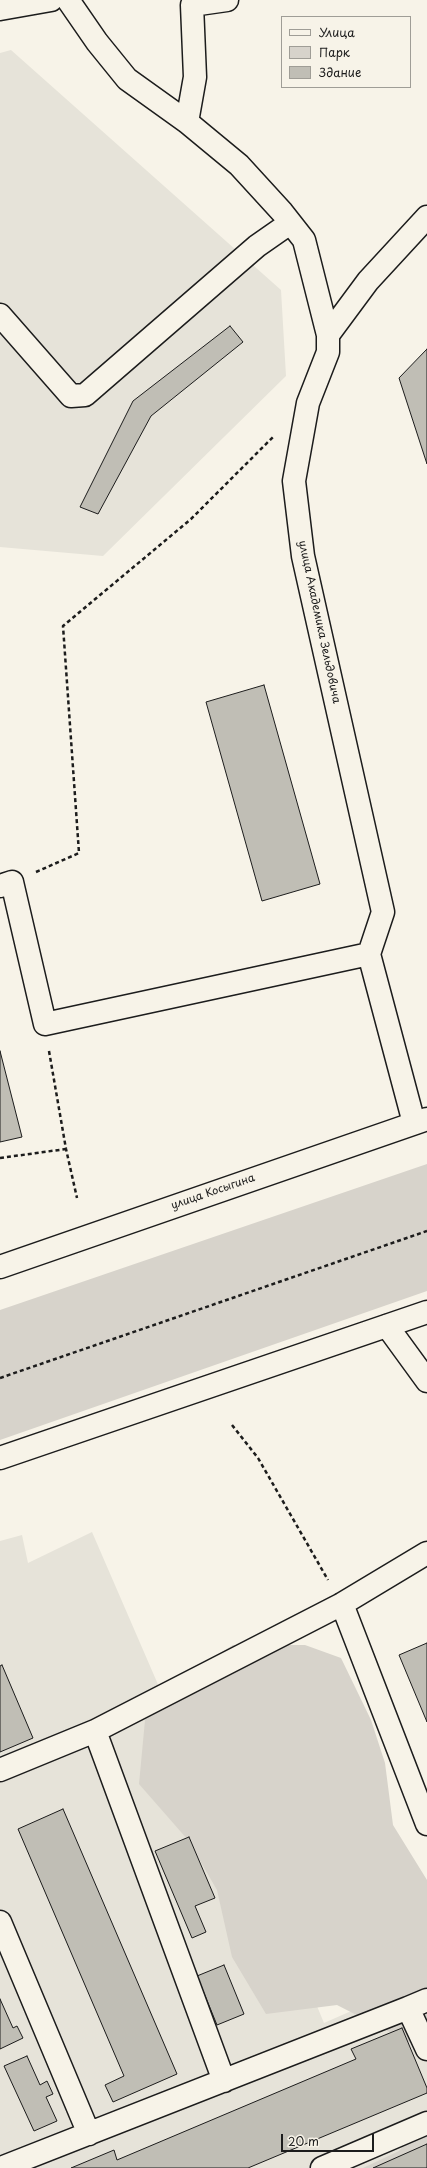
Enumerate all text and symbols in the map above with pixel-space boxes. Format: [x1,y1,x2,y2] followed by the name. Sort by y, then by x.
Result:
[281,16,411,88] legend
[319,23,355,41] text: Улица
[319,43,350,61] text: Парк
[319,63,361,81] text: Здание
[295,539,343,705] street label: улица Академика Зельдовича
[169,1171,257,1213] street label: улица Косыгина
[283,2126,376,2152] scale bar
[288,2132,319,2150] text: 20 m

